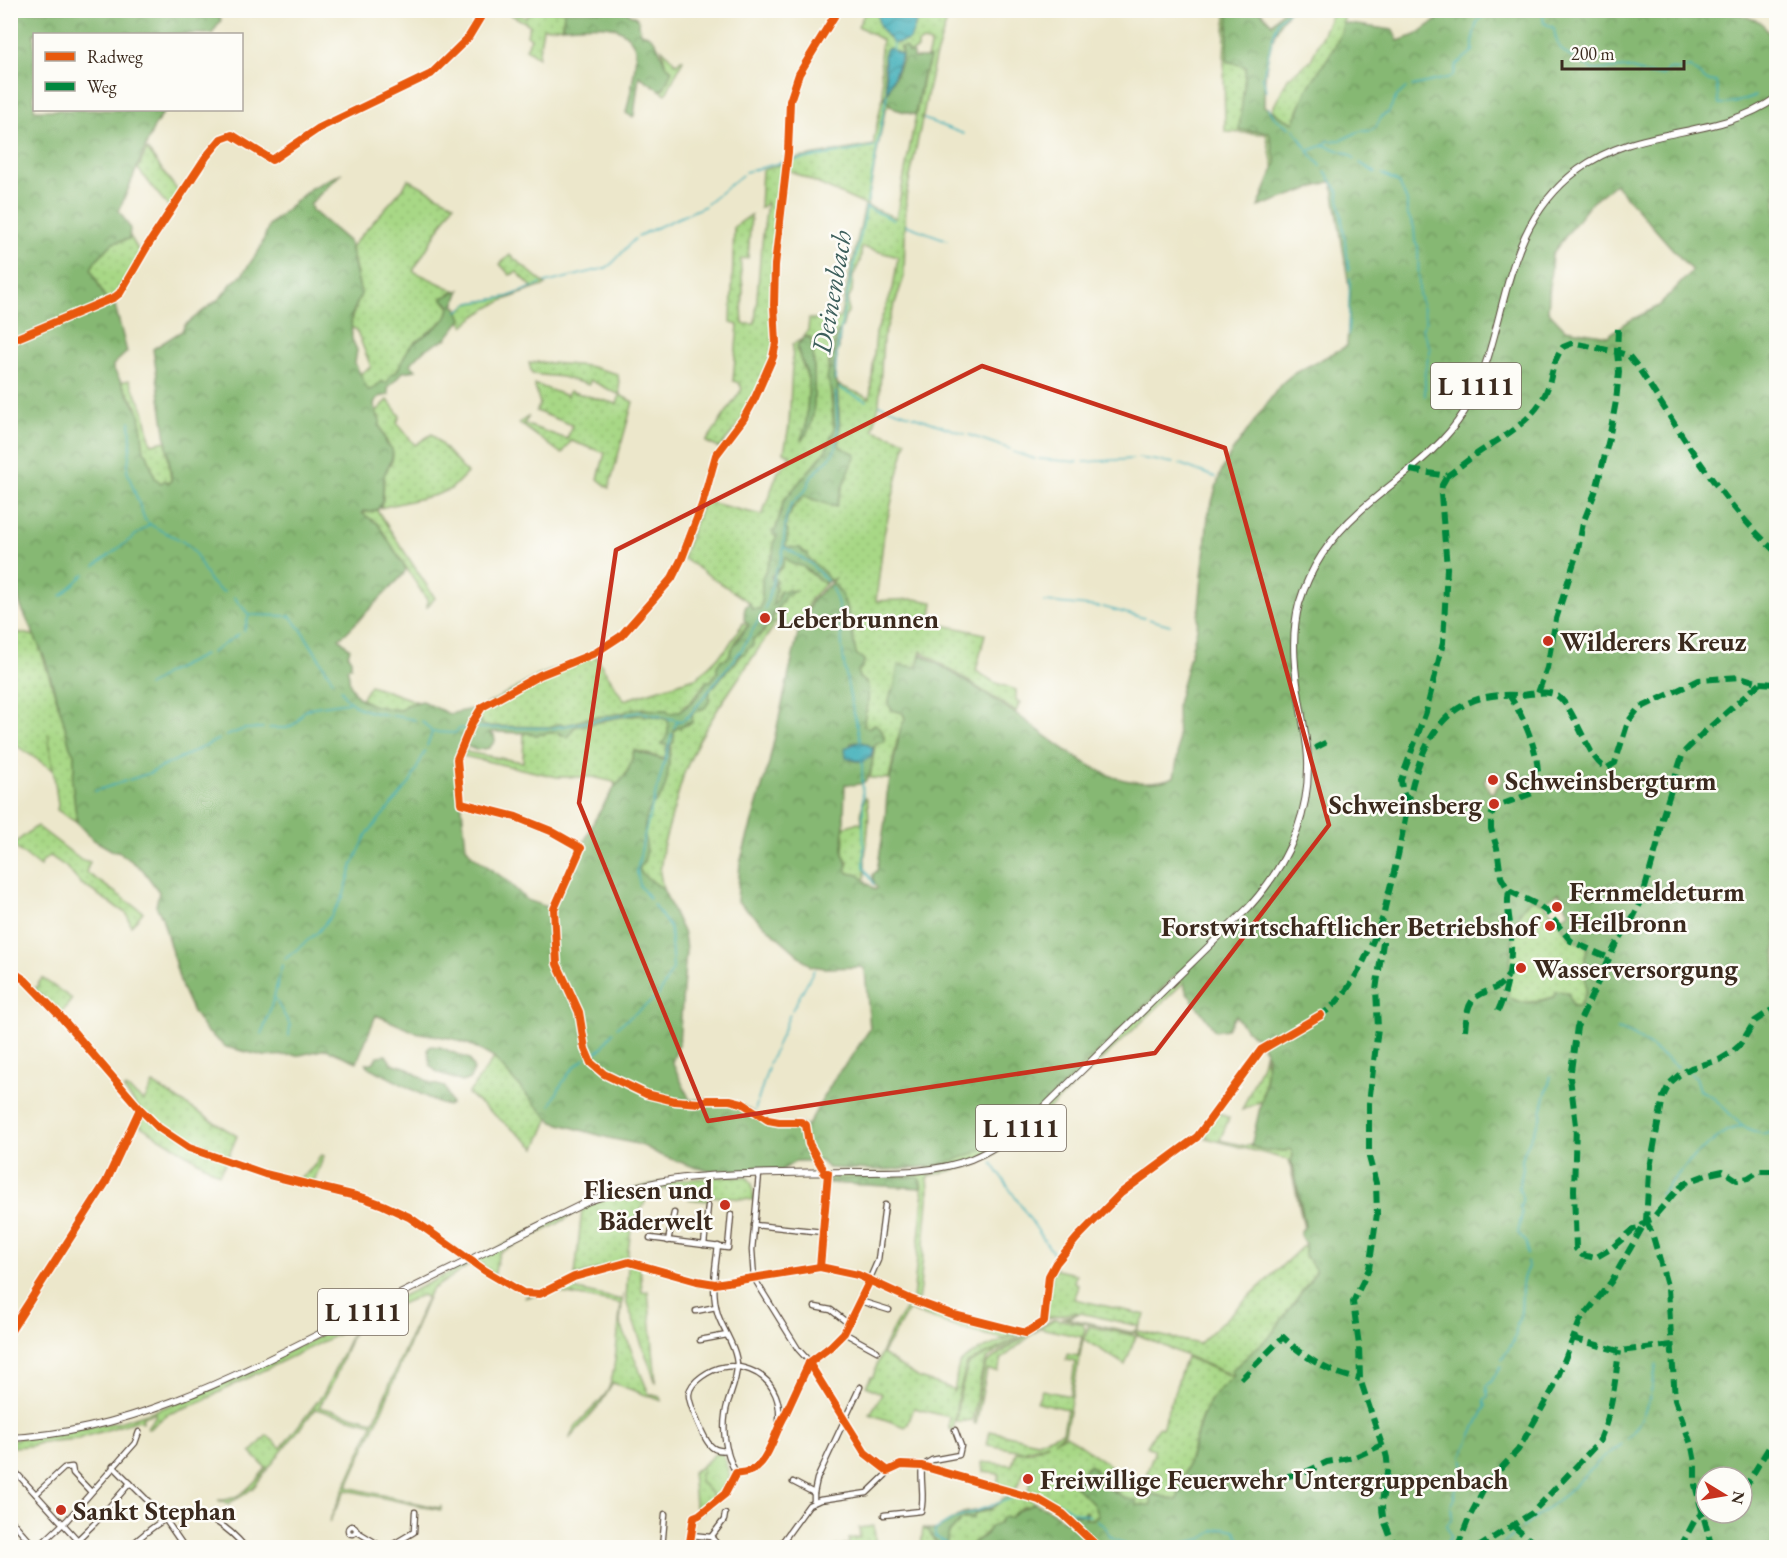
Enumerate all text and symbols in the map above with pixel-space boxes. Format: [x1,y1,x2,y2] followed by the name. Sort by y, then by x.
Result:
[33,33,243,111] legend
[1562,33,1684,71] scale bar
[1571,42,1615,65] text: 200 m
[87,45,143,68] text: Radweg
[87,75,117,98] text: Weg
[802,227,860,358] water label: Deinenbach
[1431,363,1521,409] road number: L 1111
[777,601,939,636] place label: Leberbrunnen
[758,611,772,625] marker: Leberbrunnen
[1560,624,1747,659] place label: Wilderers Kreuz
[1541,634,1555,648] marker: Wilderers Kreuz
[1505,763,1717,798] place label: Schweinsbergturm
[1486,773,1500,787] marker: Schweinsbergturm
[1328,787,1482,822] place label: Schweinsberg
[1487,797,1501,811] marker: Schweinsberg
[1569,874,1745,940] place label: Fernmeldeturm Heilbronn
[1550,900,1564,914] marker: Fernmeldeturm Heilbronn
[1161,909,1541,944] place label: Forstwirtschaftlicher Betriebshof
[1543,919,1557,933] marker: Forstwirtschaftlicher Betriebshof
[1533,951,1738,986] place label: Wasserversorgung
[1514,961,1528,975] marker: Wasserversorgung
[976,1105,1066,1151] road number: L 1111
[584,1172,713,1238] place label: Fliesen und Bäderwelt
[718,1198,732,1212] marker: Fliesen und Bäderwelt
[318,1289,408,1335] road number: L 1111
[1040,1462,1508,1497] place label: Freiwillige Feuerwehr Untergruppenbach
[1694,1465,1754,1525] north arrow
[1021,1472,1035,1486] marker: Freiwillige Feuerwehr Untergruppenbach
[1727,1489,1750,1506] text: N
[73,1493,236,1528] place label: Sankt Stephan
[54,1503,68,1517] marker: Sankt Stephan

